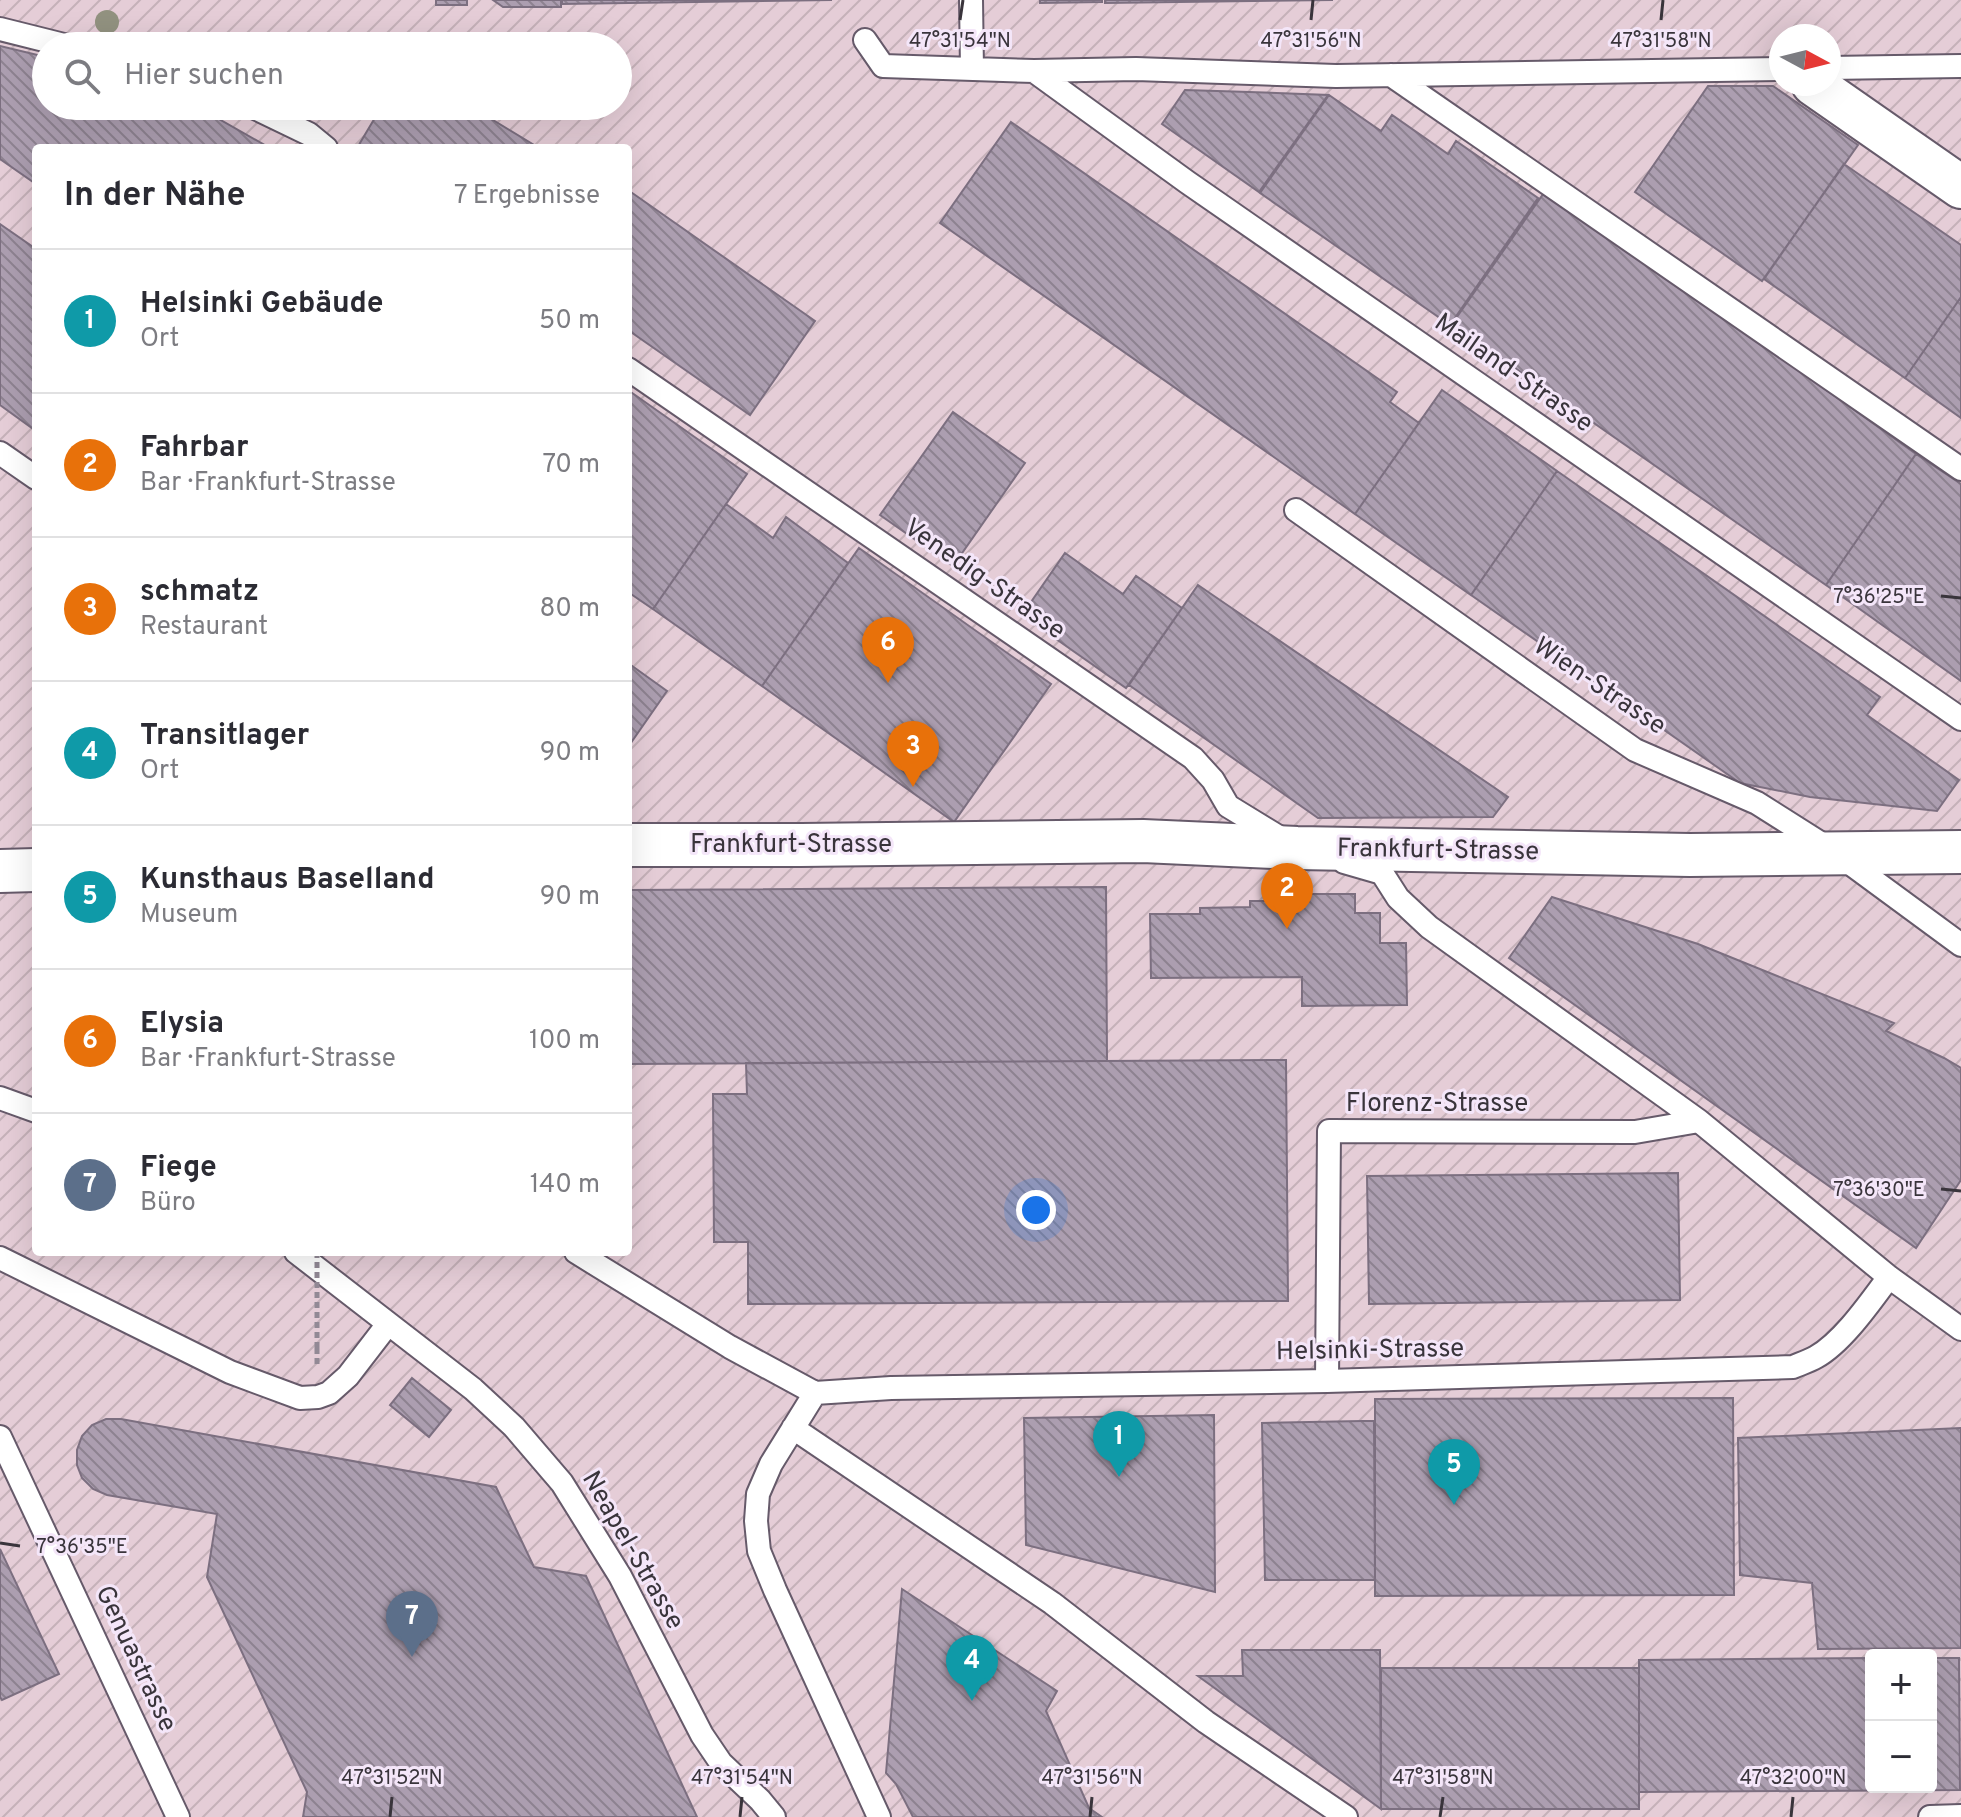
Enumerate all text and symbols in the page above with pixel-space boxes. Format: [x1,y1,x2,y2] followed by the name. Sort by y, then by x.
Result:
[1769,24,1841,96] north arrow
[909,29,1011,55] text: 47°31'54"N
[1260,29,1362,55] text: 47°31'56"N
[1610,29,1712,55] text: 47°31'58"N
[32,32,632,120] search box
[60,54,104,98] icon: search
[124,58,284,95] text: Hier suchen
[64,175,246,218] text: In der Nähe
[454,180,600,213] text: 7 Ergebnisse
[140,286,384,323] text: Helsinki Gebäude
[85,305,95,338] text: 1
[539,305,600,338] text: 50 m
[1427,307,1599,441] street label: Mailand-Strasse
[140,323,179,356] text: Ort
[140,430,248,467] text: Fahrbar
[82,449,98,482] text: 2
[542,449,600,482] text: 70 m
[140,467,396,500] text: Bar · Frankfurt-Strasse
[897,512,1071,648] street label: Venedig-Strasse
[140,574,259,611] text: schmatz
[1833,585,1925,611] text: 7°36'25"E
[82,593,98,626] text: 3
[540,593,600,626] text: 80 m
[140,611,268,644] text: Restaurant
[862,617,914,683] pin: 6
[1526,631,1672,743] street label: Wien-Strasse
[140,718,309,755] text: Transitlager
[887,721,939,787] pin: 3
[82,737,98,770] text: 4
[540,737,600,770] text: 90 m
[140,755,179,788] text: Ort
[690,829,892,862] street label: Frankfurt-Strasse
[1337,833,1539,869] street label: Frankfurt-Strasse
[140,862,435,899] text: Kunsthaus Baselland
[1261,863,1313,929] pin: 2
[82,881,98,914] text: 5
[540,881,600,914] text: 90 m
[140,899,238,932] text: Museum
[140,1006,224,1043] text: Elysia
[82,1025,98,1058] text: 6
[529,1025,600,1058] text: 100 m
[140,1043,396,1076] text: Bar · Frankfurt-Strasse
[1346,1088,1528,1121] street label: Florenz-Strasse
[140,1150,217,1187] text: Fiege
[83,1169,97,1202] text: 7
[530,1169,600,1202] text: 140 m
[1833,1178,1925,1204] text: 7°36'30"E
[140,1187,196,1220] text: Büro
[1016,1190,1056,1230] your location
[1276,1333,1464,1369] street label: Helsinki-Strasse
[1093,1411,1145,1477] pin: 1
[1428,1439,1480,1505] pin: 5
[573,1466,691,1636] street label: Neapel-Strasse
[36,1535,128,1561] text: 7°36'35"E
[87,1581,183,1737] street label: Genuastrasse
[386,1591,438,1657] pin: 7
[946,1635,998,1701] pin: 4
[1865,1649,1937,1793] map controls
[1865,1649,1937,1721] button: +
[1865,1721,1937,1793] button: −
[341,1766,443,1792] text: 47°31'52"N
[691,1766,793,1792] text: 47°31'54"N
[1041,1766,1143,1792] text: 47°31'56"N
[1392,1766,1494,1792] text: 47°31'58"N
[1740,1766,1846,1792] text: 47°32'00"N

